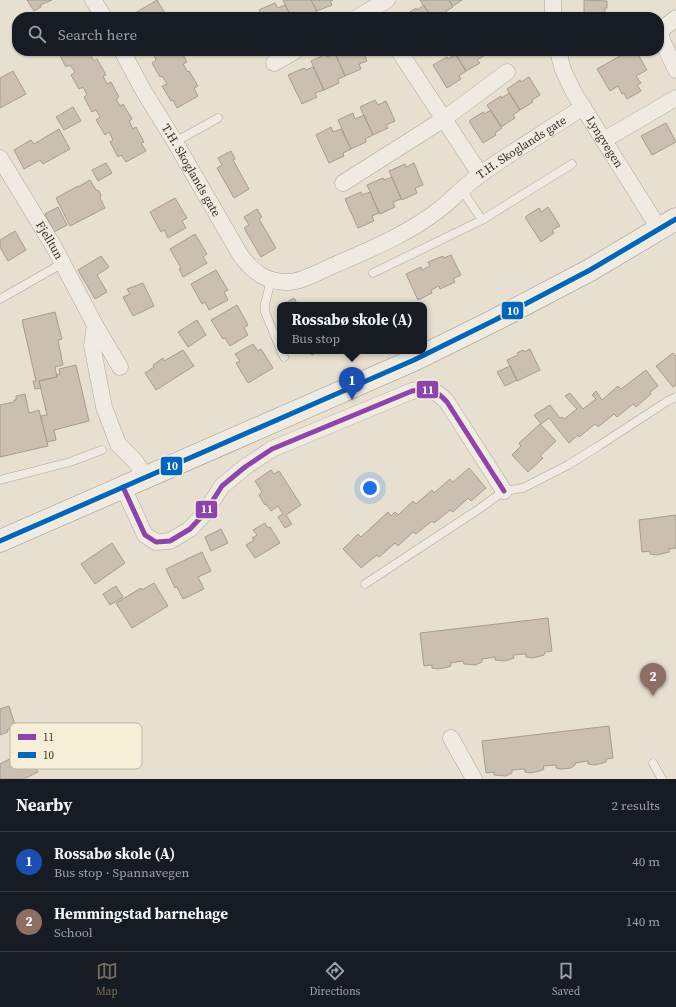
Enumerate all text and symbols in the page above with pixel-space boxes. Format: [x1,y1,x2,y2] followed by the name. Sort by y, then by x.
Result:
[12,12,664,56] search box
[26,23,48,45] icon: search
[58,24,137,45] text: Search here
[473,112,569,183] street label: T.H. Skoglands gate
[583,113,627,171] street label: Lyngvegen
[158,121,224,220] street label: T.H. Skoglands gate
[32,218,67,262] street label: Fjelltun
[501,301,524,320] line badge: 10
[277,302,427,354] popup
[507,304,519,319] text: 10
[291,309,413,330] text: Rossabø skole (A)
[291,330,340,347] text: Bus stop
[339,367,365,400] pin: 1
[416,380,439,399] line badge: 11
[422,383,434,398] text: 11
[160,456,183,476] line badge: 10
[166,459,178,474] text: 10
[360,478,380,498] your location
[195,500,218,519] line badge: 11
[201,502,213,517] text: 11
[640,663,666,696] pin: 2
[10,723,142,769] legend
[43,730,54,745] text: 11
[43,748,54,763] text: 10
[16,793,72,817] text: Nearby
[612,797,660,814] text: 2 results
[54,843,175,864] text: Rossabø skole (A)
[25,853,33,870] text: 1
[632,853,660,870] text: 40 m
[54,864,189,881] text: Bus stop · Spannavegen
[54,903,228,924] text: Hemmingstad barnehage
[25,913,33,930] text: 2
[626,913,660,930] text: 140 m
[54,924,93,941] text: School
[96,960,118,999] tab: Map
[309,960,360,999] tab: Directions
[552,960,580,999] tab: Saved

